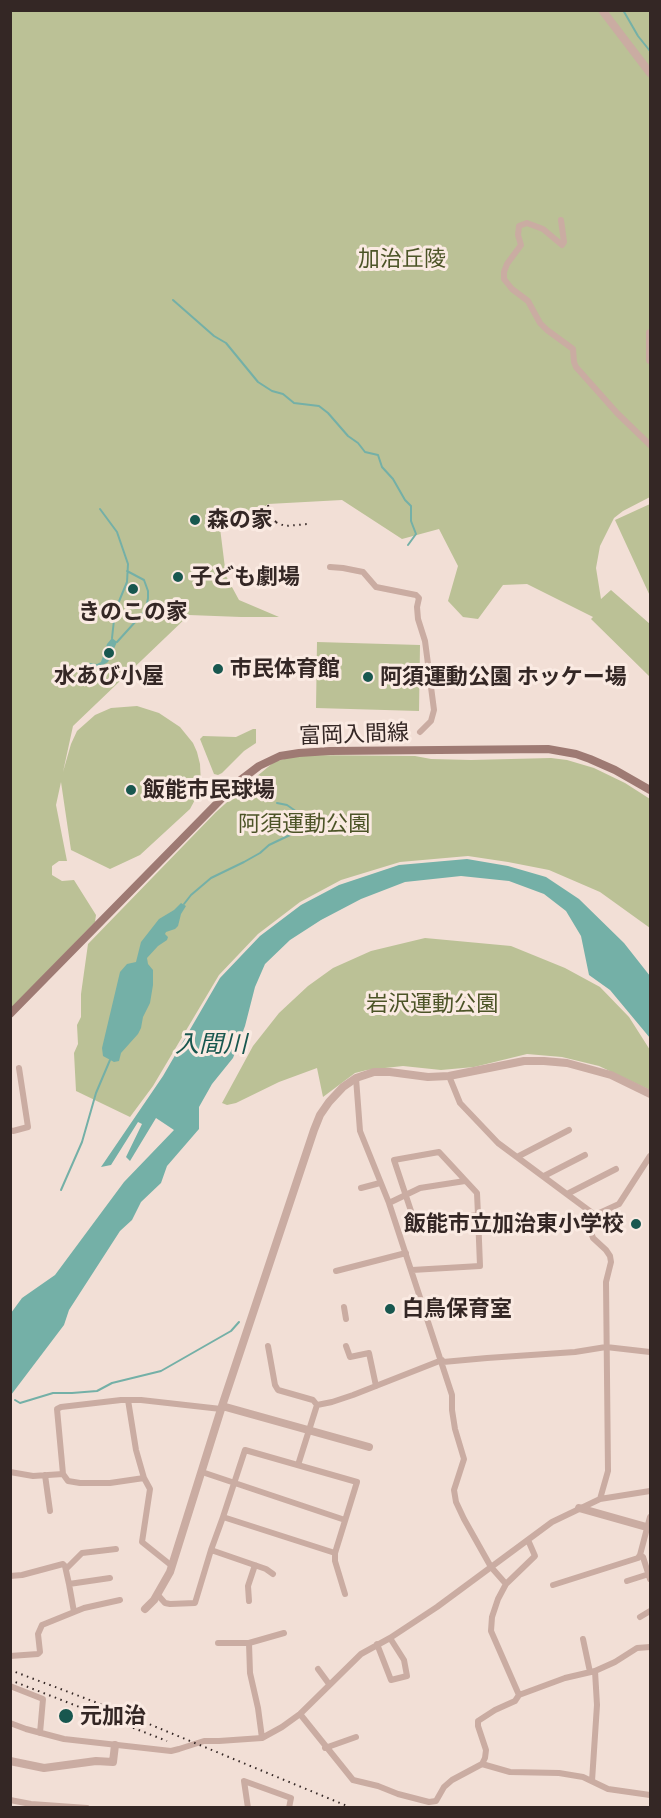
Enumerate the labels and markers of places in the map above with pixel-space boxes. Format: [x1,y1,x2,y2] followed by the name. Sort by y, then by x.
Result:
[207,507,273,533] place label: 森の家
[188,513,202,527] marker: 森の家
[190,564,300,590] place label: 子ども劇場
[171,570,185,584] marker: 子ども劇場
[126,582,140,596] marker: きのこの家
[78,599,188,625] place label: きのこの家
[102,646,116,660] marker: 水あび小屋
[230,656,340,682] place label: 市民体育館
[211,662,225,676] marker: 市民体育館
[54,663,164,689] place label: 水あび小屋
[380,664,627,690] place label: 阿須運動公園 ホッケー場
[361,670,375,684] marker: 阿須運動公園 ホッケー場
[143,777,275,803] place label: 飯能市民球場
[124,783,138,797] marker: 飯能市民球場
[404,1211,624,1237] place label: 飯能市立加治東小学校
[629,1217,643,1231] marker: 飯能市立加治東小学校
[402,1296,512,1322] place label: 白鳥保育室
[383,1302,397,1316] marker: 白鳥保育室
[80,1703,146,1729] place label: 元加治
[57,1707,75,1725] marker: 元加治

